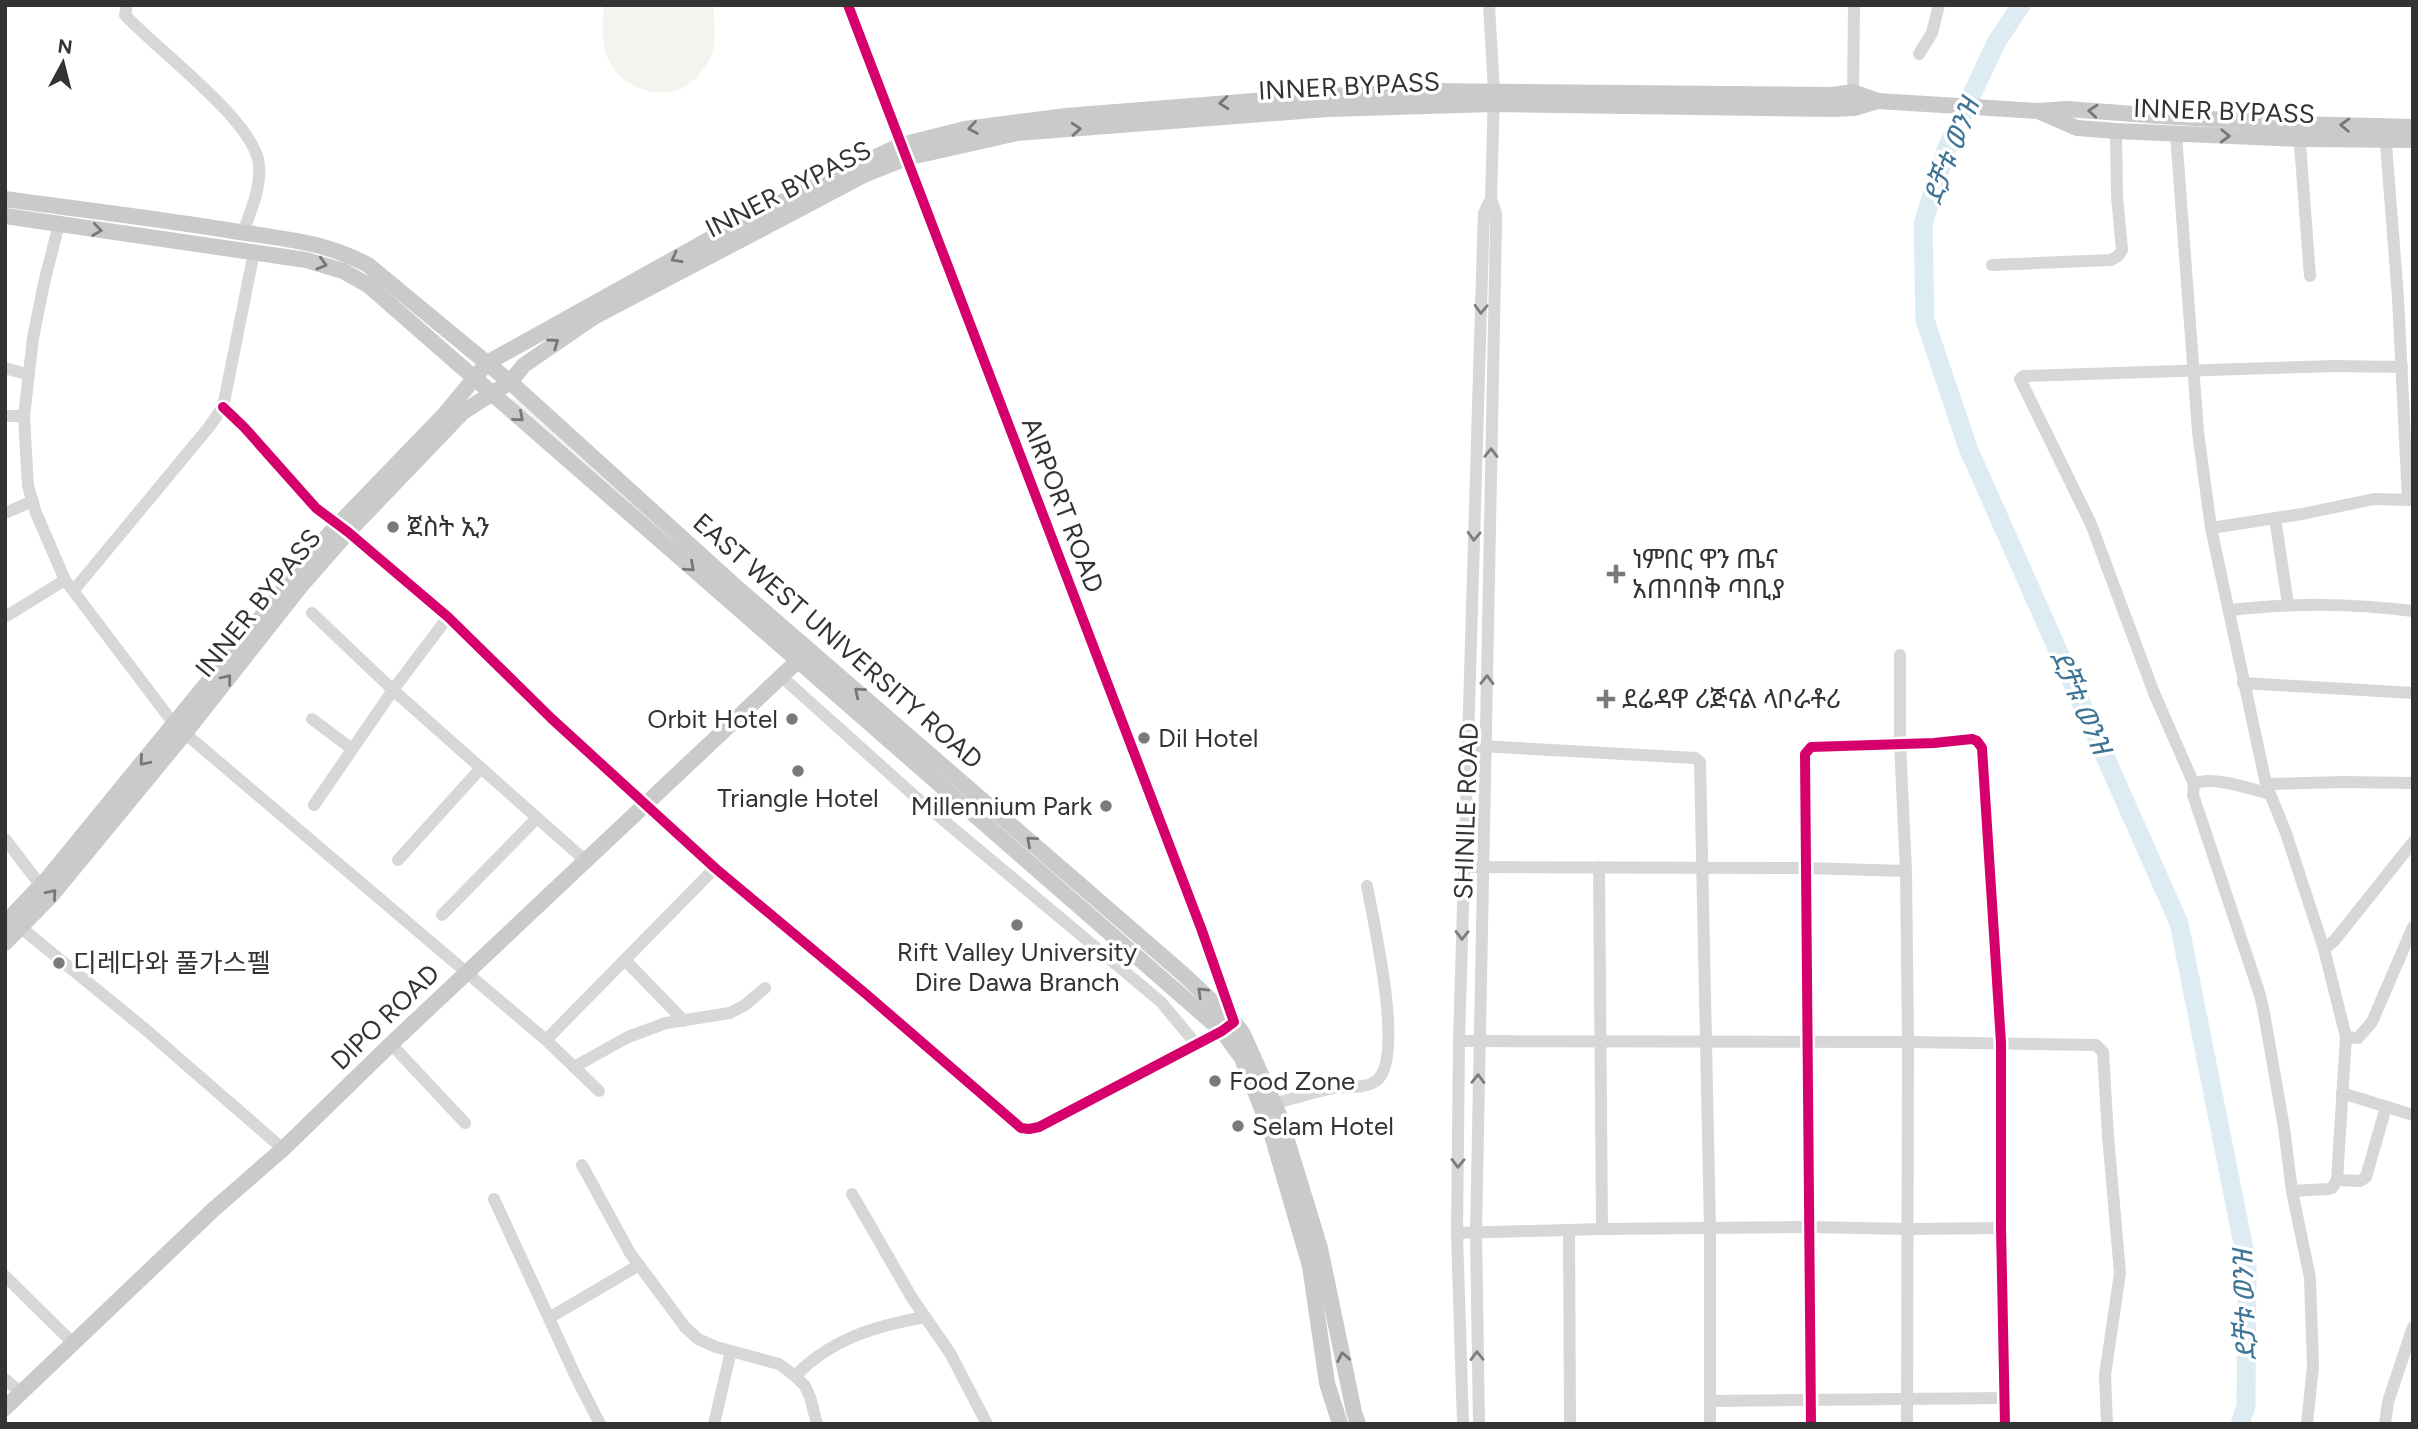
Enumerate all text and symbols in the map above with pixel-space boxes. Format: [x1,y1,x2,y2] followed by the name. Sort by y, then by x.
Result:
[28,28,98,98] north arrow
[56,34,74,59] text: N
[1258,65,1440,107] street label: INNER BYPASS
[1915,90,1988,209] water label: ደቻቱ ወንዝ
[2133,92,2315,130] street label: INNER BYPASS
[1218,95,1229,110] one-way arrow
[2087,104,2098,119] one-way arrow
[2339,118,2350,133] one-way arrow
[967,120,979,135] one-way arrow
[1071,122,1082,137] one-way arrow
[2220,128,2231,143] one-way arrow
[700,134,876,244] street label: INNER BYPASS
[91,222,103,237] one-way arrow
[671,250,684,263] one-way arrow
[315,256,327,271] one-way arrow
[1473,304,1488,315] one-way arrow
[546,339,559,351] one-way arrow
[511,409,524,422] one-way arrow
[1015,413,1111,597] street label: AIRPORT ROAD
[1484,447,1499,458] one-way arrow
[687,506,989,776] street label: EAST WEST UNIVERSITY ROAD
[407,511,490,543] place label: ጀስት ኢን
[385,519,401,535] marker: ጀስት ኢን
[188,522,328,684] street label: INNER BYPASS
[1466,532,1482,542] one-way arrow
[1632,543,1785,605] place label: ነምበር ዋን ጤና አጠባበቅ ጣቢያ
[682,559,695,572] one-way arrow
[1606,564,1626,584] marker: ነምበር ዋን ጤና አጠባበቅ ጣቢያ
[2043,645,2120,762] water label: ደቻቱ ወንዝ
[1479,674,1494,685] one-way arrow
[218,675,231,687] one-way arrow
[1622,683,1841,715] place label: ደሬዳዋ ሪጅናል ላቦራቶሪ
[854,688,867,701] one-way arrow
[1596,689,1616,709] marker: ደሬዳዋ ሪጅናል ላቦራቶሪ
[647,703,778,735] place label: Orbit Hotel
[784,711,800,727] marker: Orbit Hotel
[1158,722,1258,754] place label: Dil Hotel
[1447,722,1485,900] street label: SHINILE ROAD
[1136,730,1152,746] marker: Dil Hotel
[140,753,153,765] one-way arrow
[790,763,806,779] marker: Triangle Hotel
[717,782,879,814] place label: Triangle Hotel
[911,790,1092,822] place label: Millennium Park
[1098,798,1114,814] marker: Millennium Park
[1026,837,1039,849] one-way arrow
[44,889,56,902] one-way arrow
[1009,917,1025,933] marker: Rift Valley University Dire Dawa Branch
[1454,931,1470,941] one-way arrow
[897,936,1138,998] place label: Rift Valley University Dire Dawa Branch
[73,947,271,979] place label: 디레다와 풀가스펠
[51,955,67,971] marker: 디레다와 풀가스펠
[324,957,446,1077] street label: DIPO ROAD
[1197,987,1210,1000] one-way arrow
[1229,1065,1355,1097] place label: Food Zone
[1207,1073,1223,1089] marker: Food Zone
[1470,1073,1486,1084] one-way arrow
[1252,1110,1394,1142] place label: Selam Hotel
[1230,1118,1246,1134] marker: Selam Hotel
[1450,1158,1466,1169] one-way arrow
[2225,1246,2263,1361] water label: ደቻቱ ወንዝ
[1469,1350,1484,1361] one-way arrow
[1337,1351,1352,1363] one-way arrow

